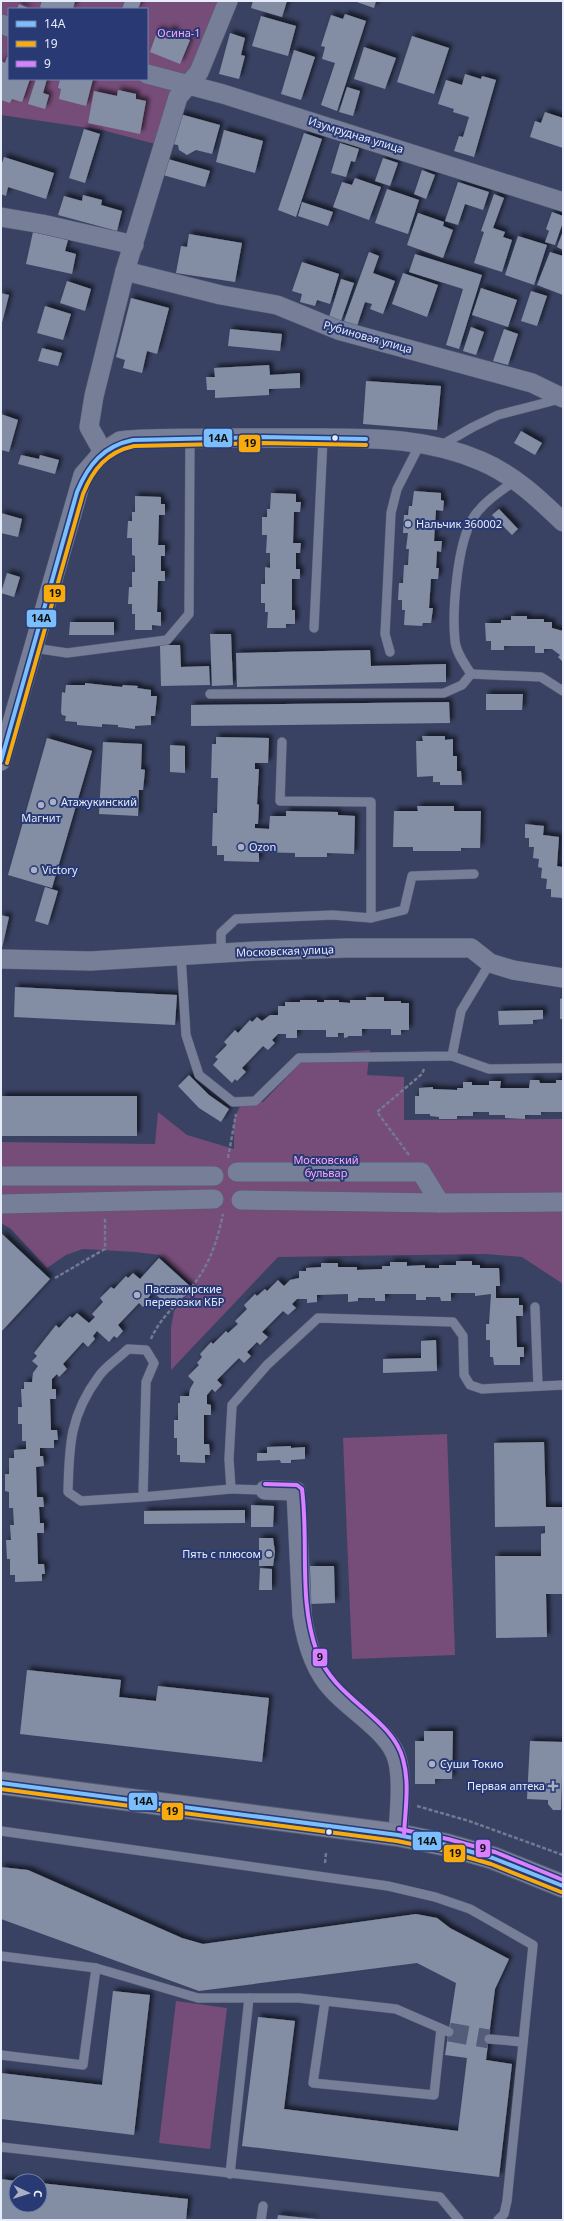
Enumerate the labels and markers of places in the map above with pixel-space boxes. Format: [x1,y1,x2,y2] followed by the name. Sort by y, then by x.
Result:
[330,433,340,443] unlabelled marker
[416,516,502,531] place label: Нальчик 360002
[403,519,413,529] marker: Нальчик 360002
[61,794,137,809] place label: Атажукинский
[48,797,58,807] marker: Атажукинский
[36,800,46,810] marker: Магнит
[21,810,61,825] place label: Магнит
[249,839,276,854] place label: Ozon
[236,842,246,852] marker: Ozon
[42,862,78,877] place label: Victory
[29,865,39,875] marker: Victory
[145,1281,225,1309] place label: Пассажирские перевозки КБР
[132,1290,142,1300] marker: Пассажирские перевозки КБР
[182,1546,261,1561] place label: Пять с плюсом
[264,1549,274,1559] marker: Пять с плюсом
[440,1756,504,1771] place label: Суши Токио
[427,1759,437,1769] marker: Суши Токио
[467,1778,545,1793] place label: Первая аптека
[548,1781,558,1791] marker: Первая аптека
[324,1827,334,1837] unlabelled marker

